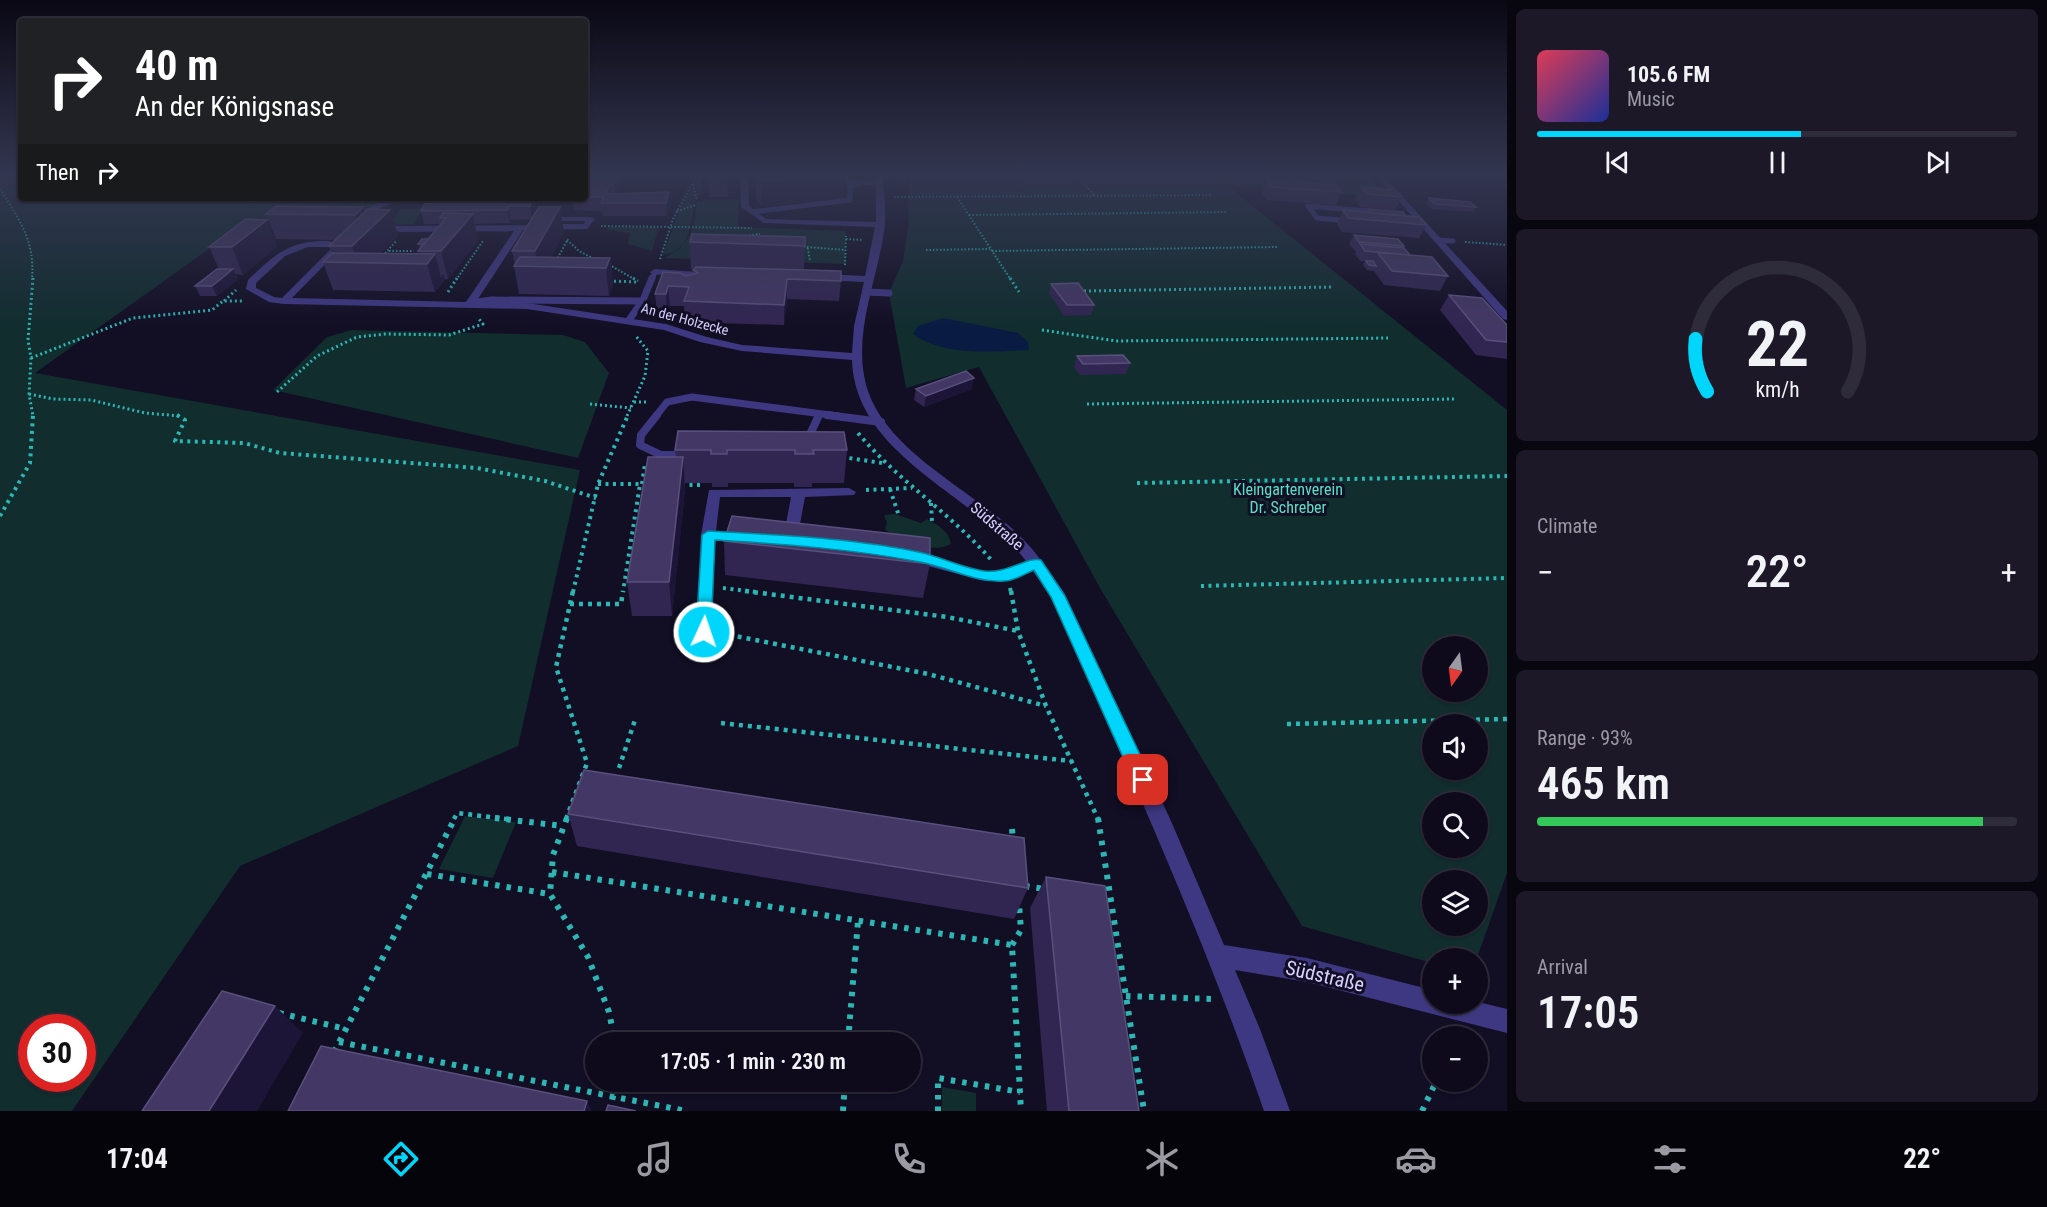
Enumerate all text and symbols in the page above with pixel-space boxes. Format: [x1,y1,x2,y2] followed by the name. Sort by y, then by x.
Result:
[135,41,218,90] text: 40 m
[36,42,114,120] icon: right
[1627,62,1710,87] text: 105.6 FM
[1627,87,1675,111] text: Music
[135,91,334,123] text: An der Königsnase
[1601,146,1634,179] icon: previous
[1761,146,1794,179] icon: pause
[1921,146,1954,179] icon: next
[91,156,124,189] icon: right
[36,160,79,185] text: Then
[640,300,731,338] street label: An der Holzecke
[1745,308,1809,381] text: 22
[1755,378,1799,403] text: km/h
[1233,480,1343,517] park label: Kleingartenverein Dr. Schreber
[967,498,1027,554] street label: Südstraße
[1537,514,1597,538] text: Climate
[1746,545,1808,598] text: 22°
[1537,553,1554,592] text: −
[2001,553,2017,592] text: +
[672,600,736,664] position arrow
[1422,636,1488,702] north arrow
[1422,636,1488,1092] map controls
[1422,714,1488,780] button: sound
[1537,726,1633,750] text: Range · 93%
[1117,754,1168,805] pin
[1537,757,1670,810] text: 465 km
[1126,763,1159,796] icon: arrive
[1422,792,1488,858] button: search
[1422,870,1488,936] button: layers
[1422,948,1488,1014] button: +
[1283,955,1367,997] street label: Südstraße
[1537,955,1588,979] text: Arrival
[1537,986,1639,1039] text: 17:05
[18,1014,96,1092] speed limit sign: 30
[1422,1026,1488,1092] button: −
[660,1049,846,1074] text: 17:05 · 1 min · 230 m
[380,1138,422,1180] icon: directions
[634,1138,676,1180] icon: music
[888,1138,930,1180] icon: phone
[1141,1138,1183,1180] icon: climate
[1395,1138,1437,1180] icon: car
[1649,1138,1691,1180] icon: filters
[106,1143,168,1175] text: 17:04
[1903,1143,1941,1175] text: 22°

